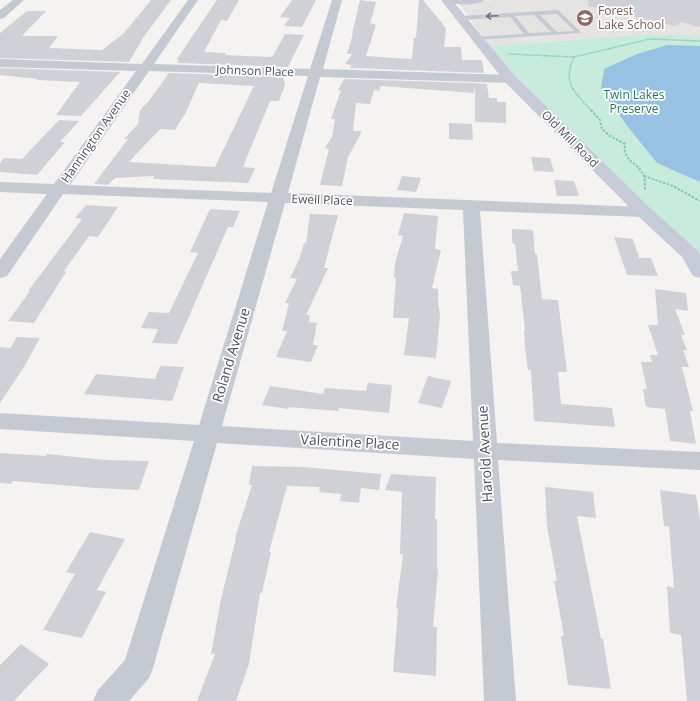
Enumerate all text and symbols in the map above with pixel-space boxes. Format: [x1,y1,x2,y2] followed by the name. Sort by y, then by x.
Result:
[598,2,664,33] place label: Forest Lake School
[575,8,595,28] school or university icon: Forest Lake School
[485,13,498,20] one-way arrow
[215,61,295,80] street label: Johnson Place
[57,85,135,186] street label: Hannington Avenue
[603,86,665,117] park label: Twin Lakes Preserve
[538,106,603,171] street label: Old Mill Road
[291,190,353,209] street label: Ewell Place
[207,305,254,404] street label: Roland Avenue
[472,405,497,503] street label: Harold Avenue
[300,429,400,454] street label: Valentine Place

